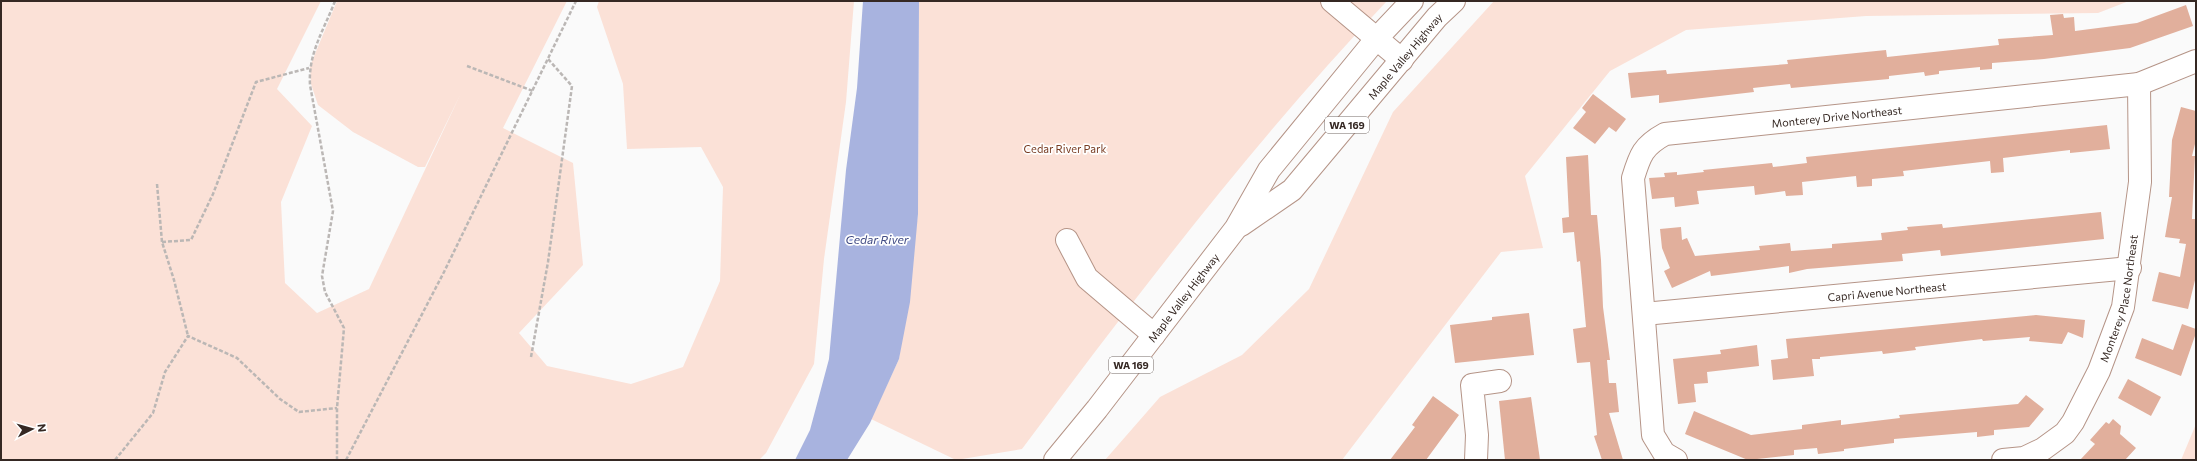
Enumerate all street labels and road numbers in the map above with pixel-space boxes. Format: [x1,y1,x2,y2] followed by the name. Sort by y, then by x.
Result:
[1365,10,1444,102] street label: Maple Valley Highway
[1771,102,1903,129] street label: Monterey Drive Northeast
[1325,117,1369,133] road number: WA 169
[2096,233,2139,364] street label: Monterey Place Northeast
[1145,250,1221,344] street label: Maple Valley Highway
[1827,279,1947,303] street label: Capri Avenue Northeast
[1109,357,1153,373] road number: WA 169

